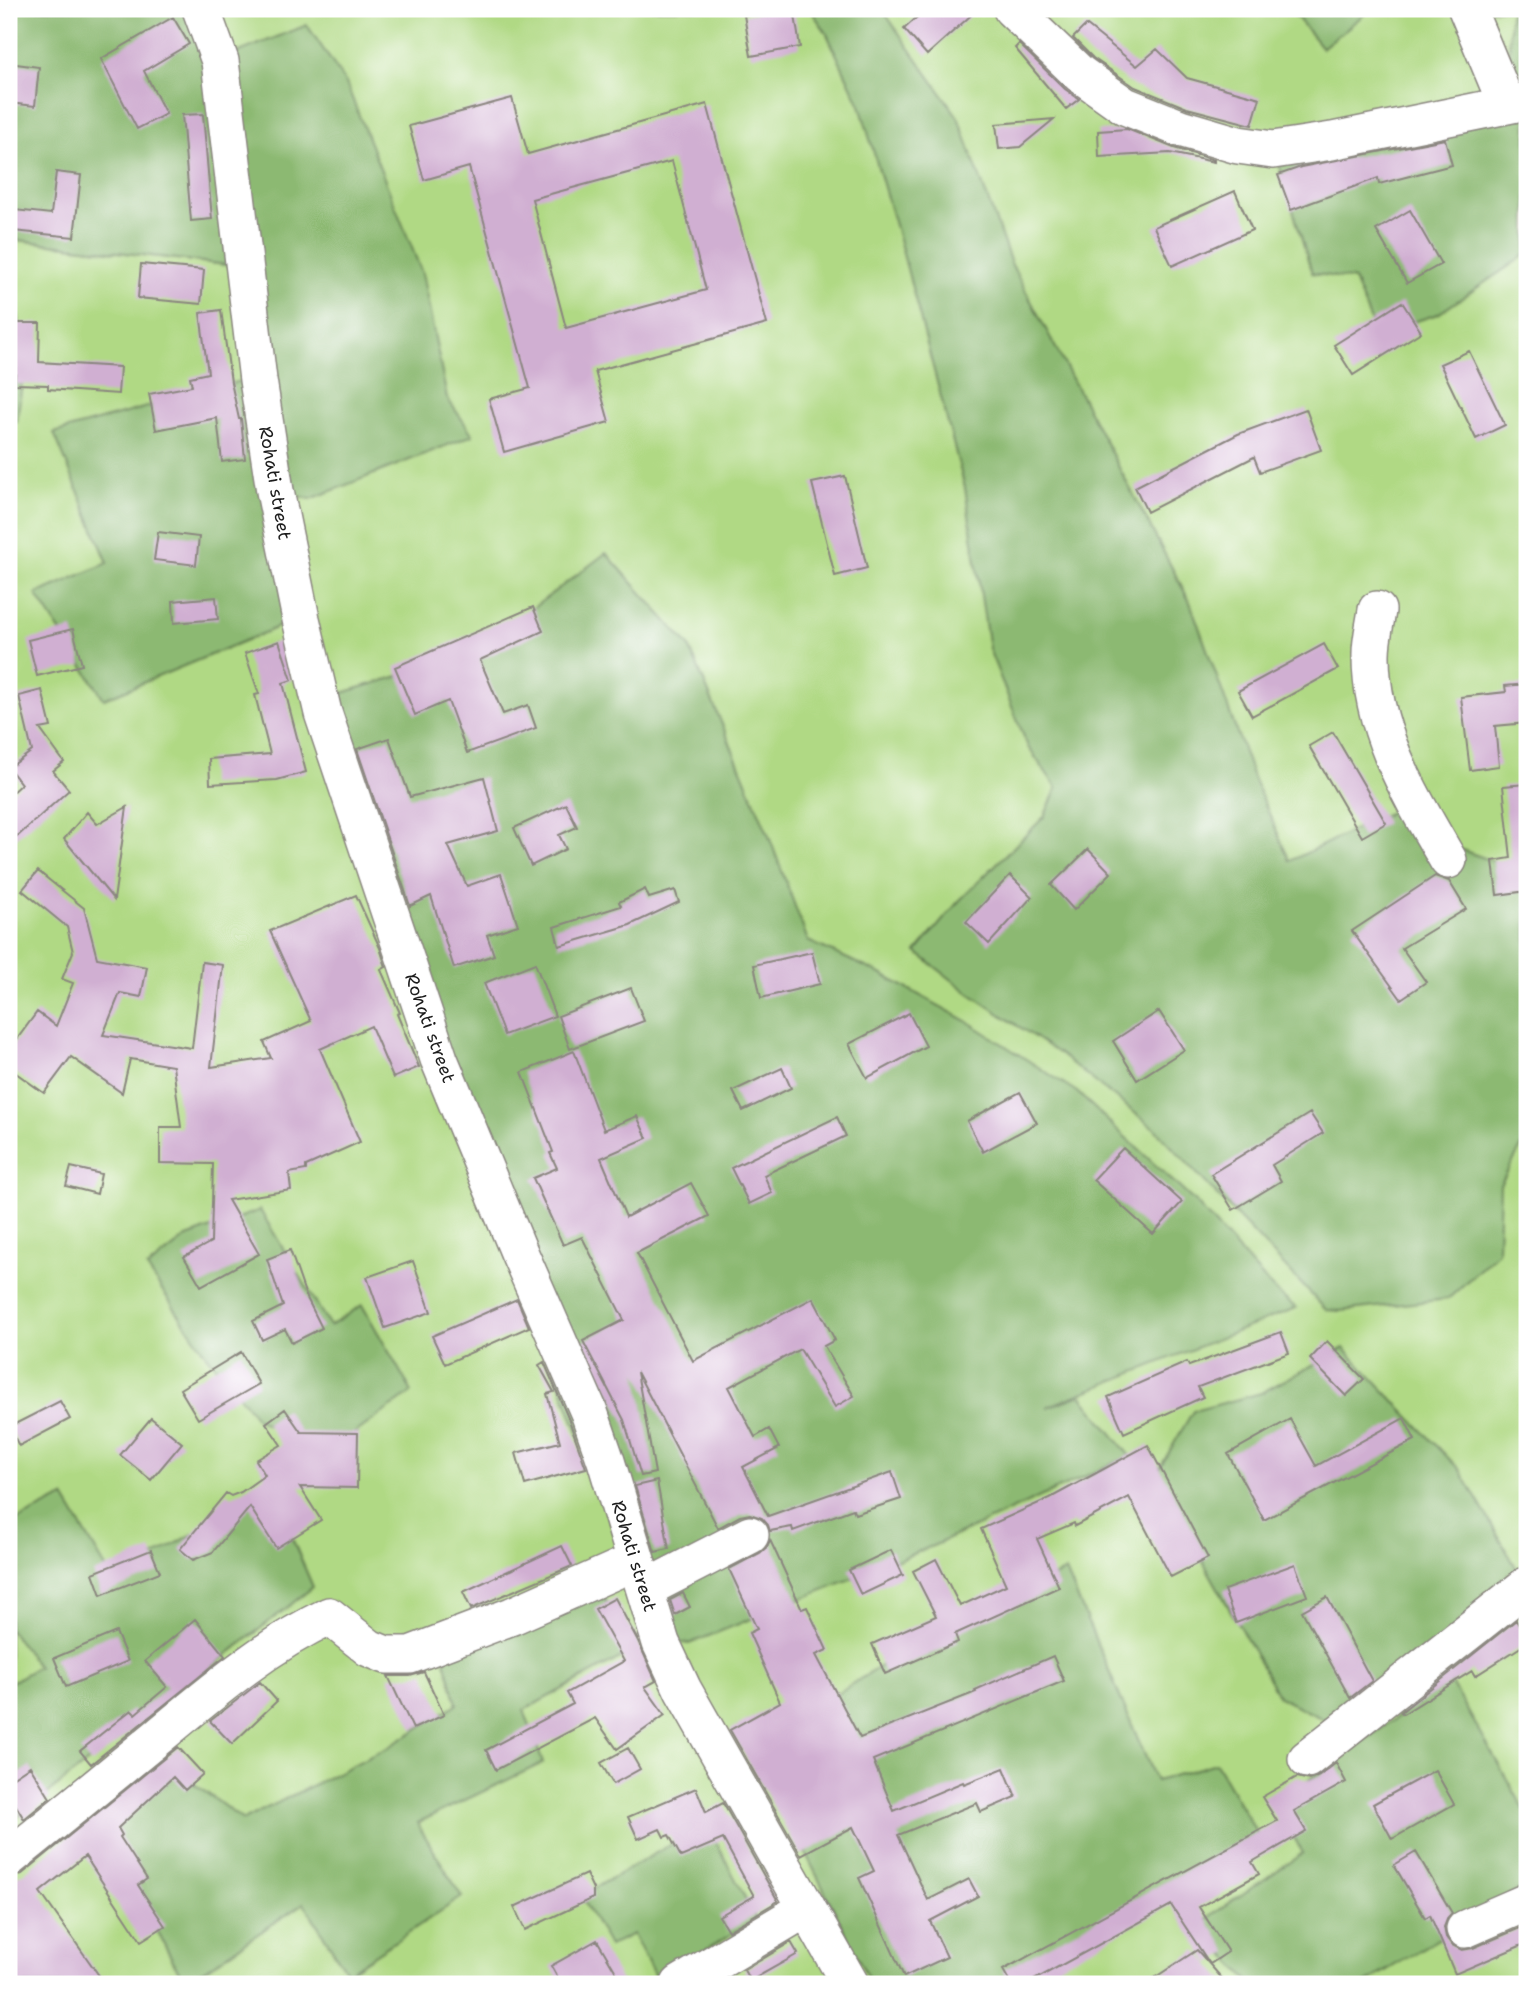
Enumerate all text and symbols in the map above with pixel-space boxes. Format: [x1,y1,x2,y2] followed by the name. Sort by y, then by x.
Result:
[253,424,297,542] street label: Rohati street
[399,970,461,1086] street label: Rohati street
[606,1498,662,1615] street label: Rohati street

